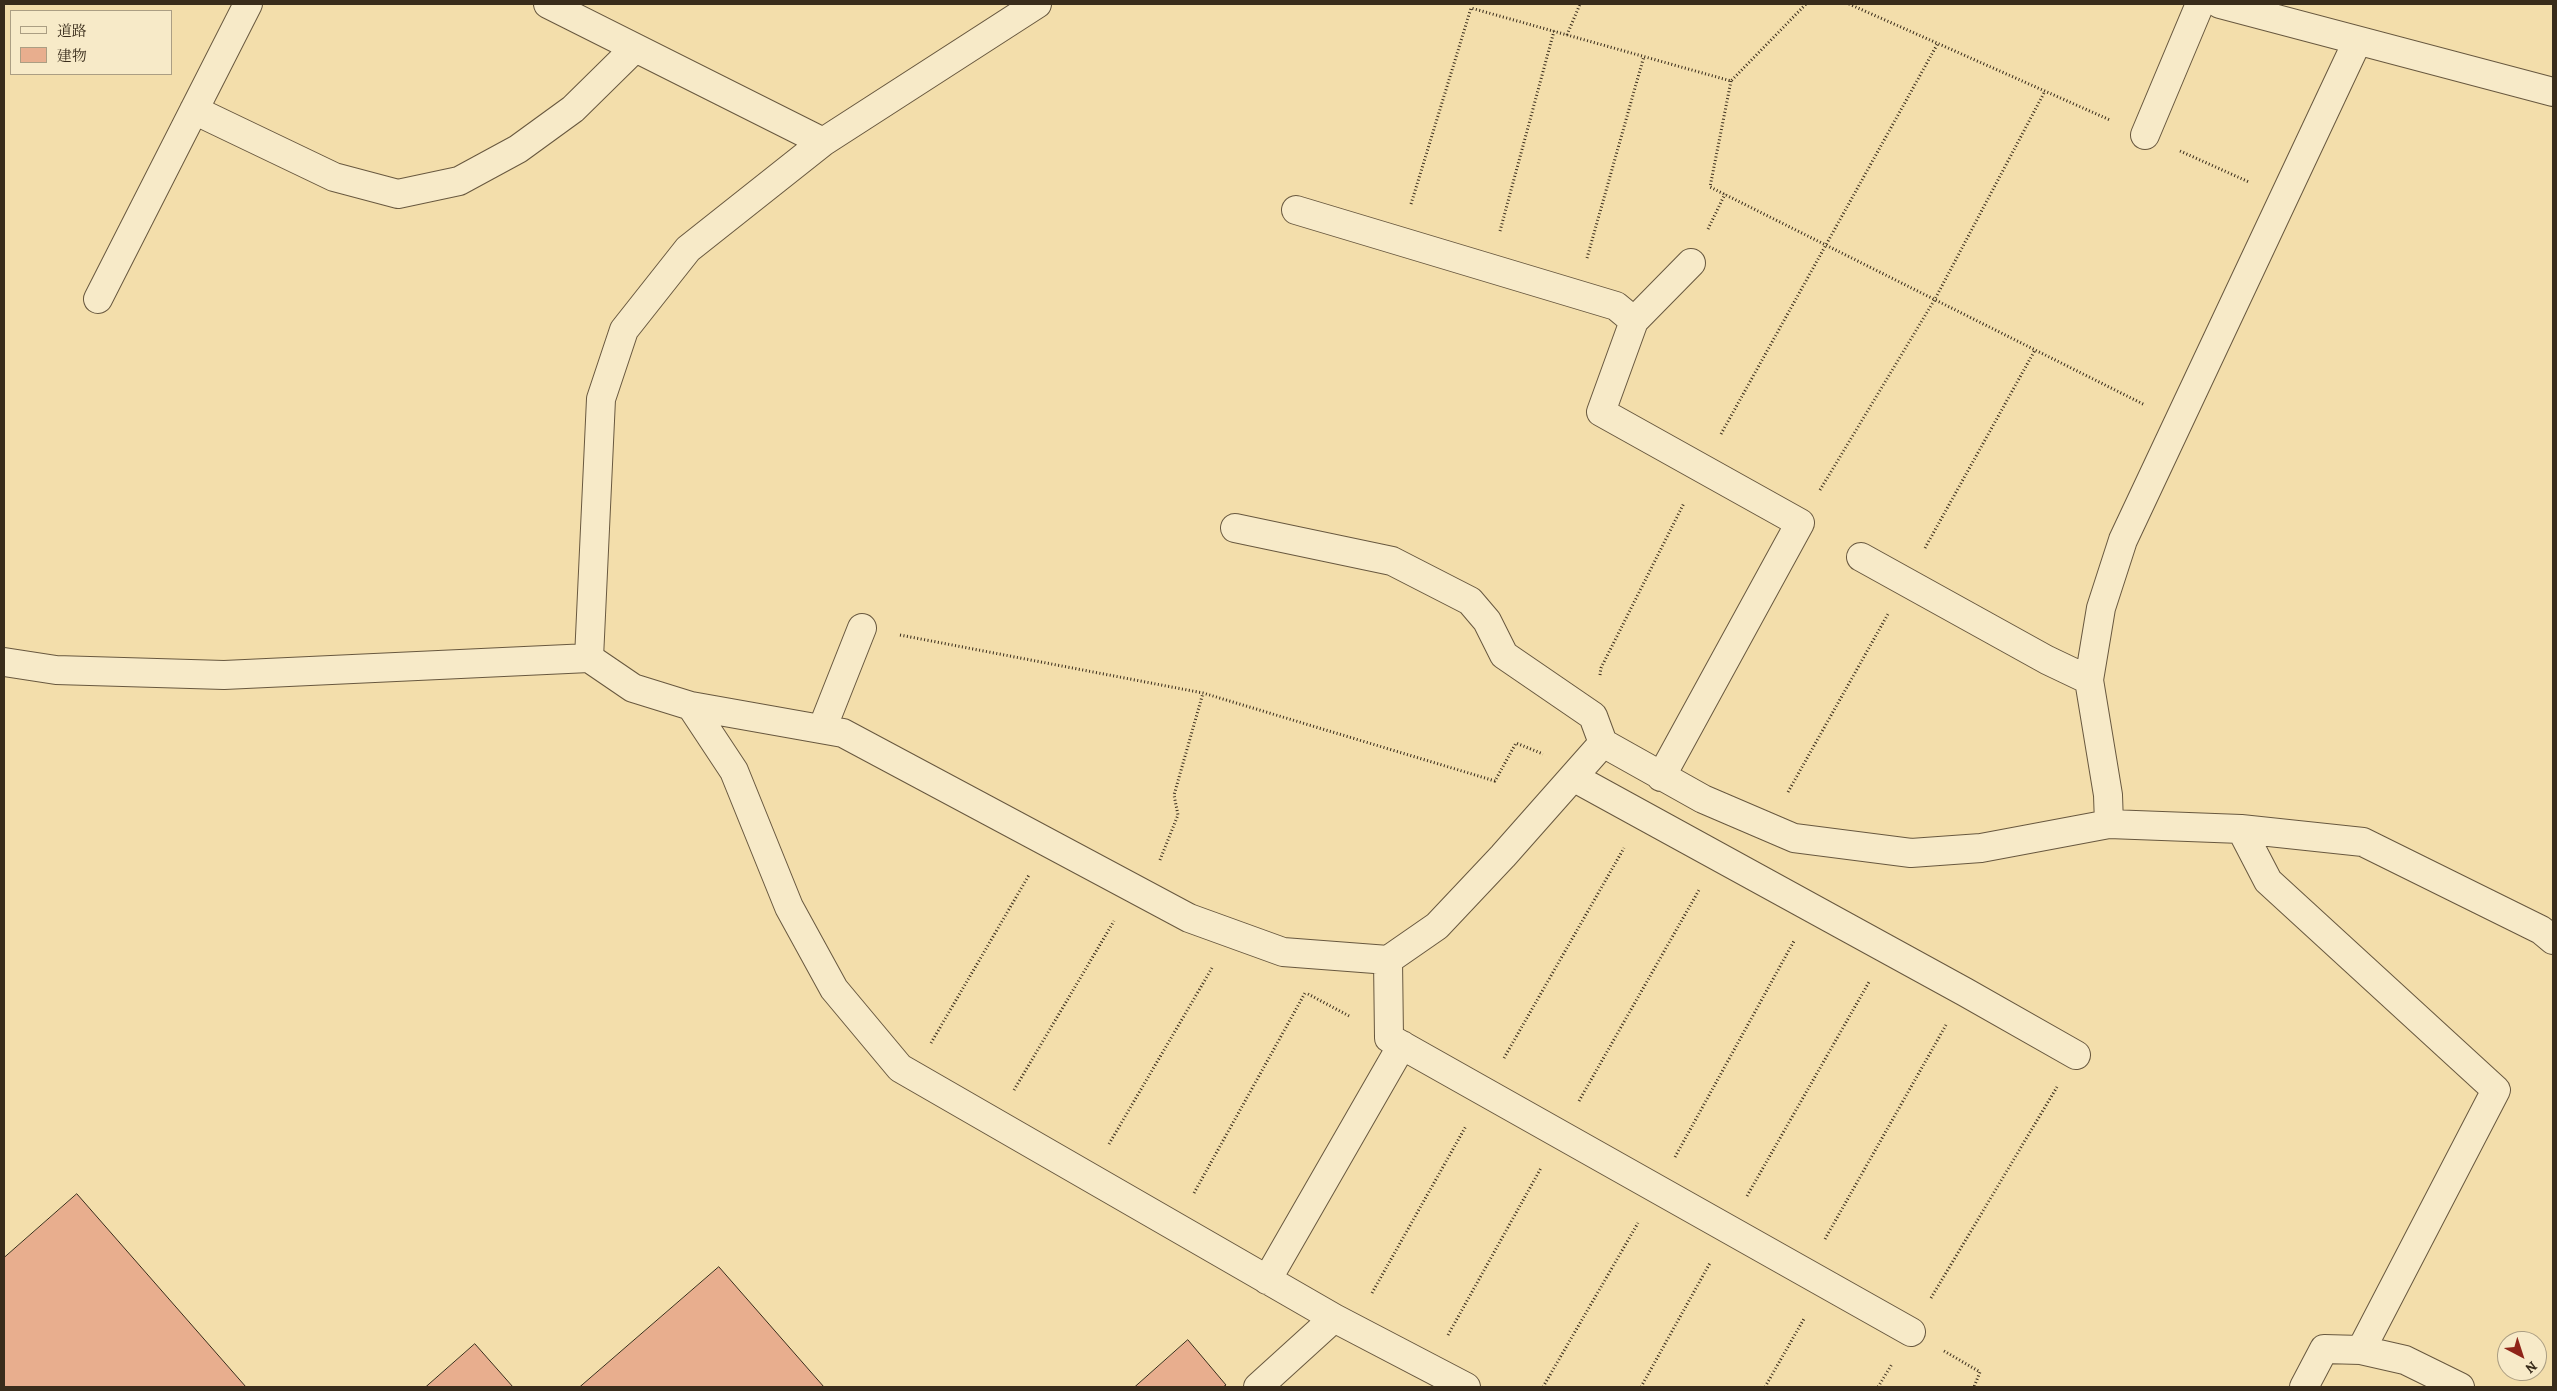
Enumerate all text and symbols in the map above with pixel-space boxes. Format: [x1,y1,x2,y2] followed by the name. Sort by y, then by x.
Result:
[10,10,172,75] legend
[57,21,87,41] text: 道路
[57,46,87,66] text: 建物
[2497,1331,2547,1381] north arrow
[2521,1357,2541,1378] text: N

